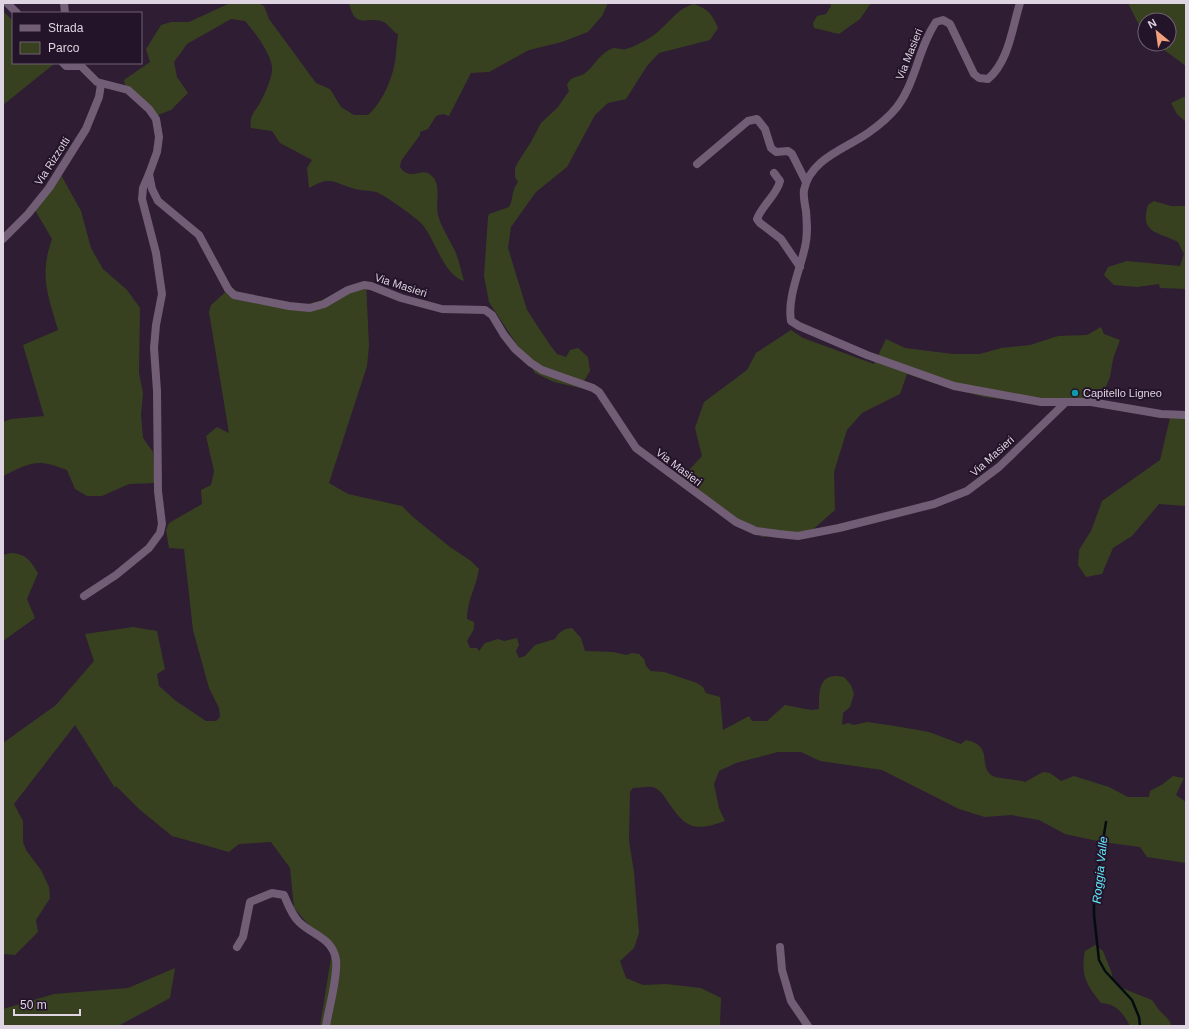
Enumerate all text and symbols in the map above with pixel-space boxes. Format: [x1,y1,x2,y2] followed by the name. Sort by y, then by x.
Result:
[12,12,142,64] legend
[1137,12,1177,52] north arrow
[1146,16,1159,30] text: N
[48,21,84,35] text: Strada
[893,27,925,81] street label: Via Masieri
[48,41,80,55] text: Parco
[32,135,72,187] street label: Via Rizzotti
[373,271,429,299] street label: Via Masieri
[1083,387,1162,399] place label: Capitello Ligneo
[1070,388,1080,398] marker: Capitello Ligneo
[968,433,1016,479] street label: Via Masieri
[654,446,704,488] street label: Via Masieri
[1090,835,1111,904] water label: Roggia Valle
[14,991,80,1017] scale bar
[20,998,47,1012] text: 50 m

